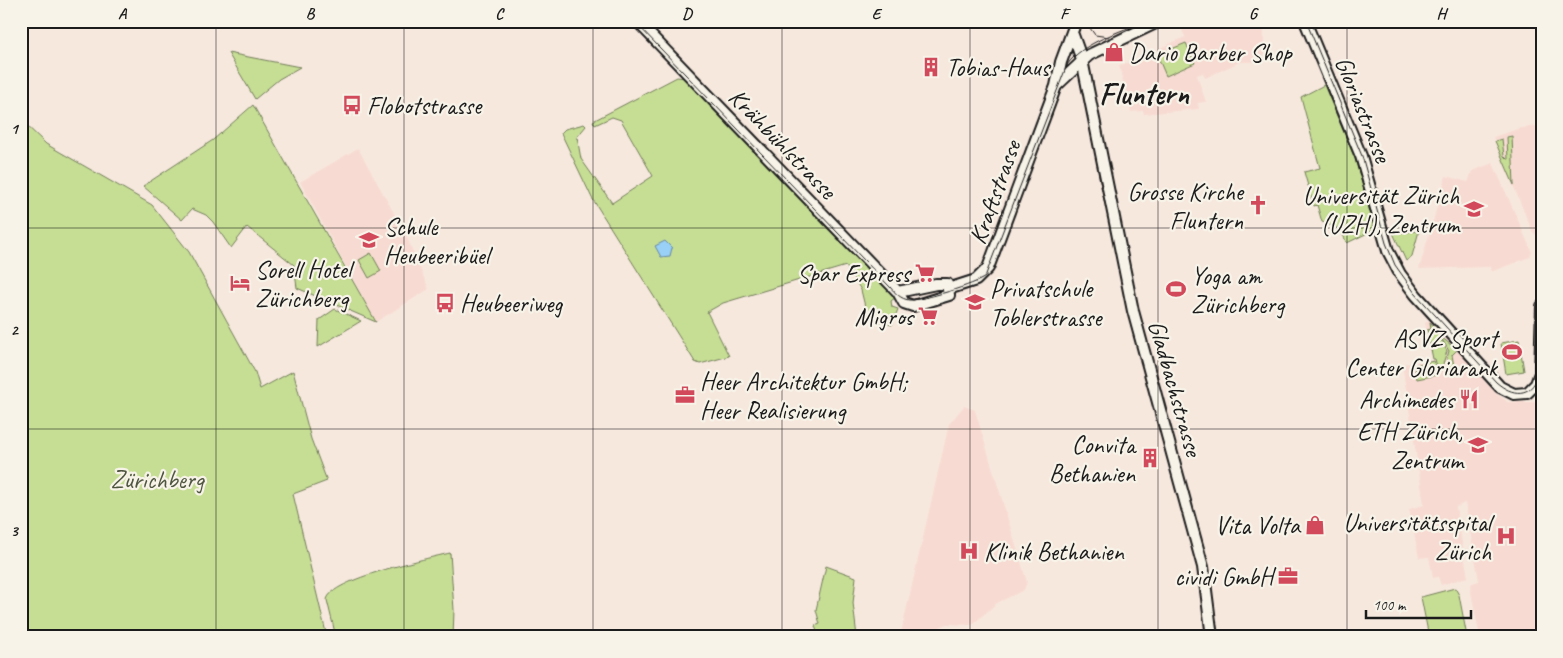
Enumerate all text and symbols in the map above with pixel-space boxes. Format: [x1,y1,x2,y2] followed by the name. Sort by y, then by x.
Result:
[118,4,128,24] text: A
[306,4,316,24] text: B
[495,4,505,24] text: C
[682,4,693,24] text: D
[872,4,883,24] text: E
[1060,4,1071,24] text: F
[1249,4,1259,24] text: G
[1436,4,1448,24] text: H
[1129,37,1293,69] place label: Dario Barber Shop
[1103,41,1125,63] shop icon: Dario Barber Shop
[946,52,1052,84] place label: Tobias-Haus
[1327,52,1399,169] street label: Gloriastrasse
[920,56,942,78] building icon: Tobias-Haus
[1099,75,1190,113] district label: Fluntern
[722,82,844,207] street label: Krähbühlstrasse
[367,90,483,122] place label: Flobotstrasse
[341,94,363,116] bus stop icon: Flobotstrasse
[10,119,19,139] text: 1
[961,134,1029,248] street label: Kraftstrasse
[1127,176,1245,237] place label: Grosse Kirche Fluntern
[1303,180,1461,241] place label: Universität Zürich (UZH), Zentrum
[1247,194,1269,216] church icon: Grosse Kirche Fluntern
[1463,198,1485,220] school or university icon: Universität Zürich (UZH), Zentrum
[384,211,494,272] place label: Schule Heubeeribüel
[358,229,380,251] school or university icon: Schule Heubeeribüel
[255,254,356,315] place label: Sorell Hotel Zürichberg
[797,258,912,290] place label: Spar Express
[1191,260,1286,321] place label: Yoga am Zürichberg
[914,262,936,284] supermarket icon: Spar Express
[229,272,251,294] hotel icon: Sorell Hotel Zürichberg
[990,273,1103,334] place label: Privatschule Toblerstrasse
[1165,278,1187,300] sports icon: Yoga am Zürichberg
[460,288,563,320] place label: Heubeeriweg
[964,291,986,313] school or university icon: Privatschule Toblerstrasse
[434,292,456,314] bus stop icon: Heubeeriweg
[855,301,915,333] place label: Migros
[917,305,939,327] supermarket icon: Migros
[1140,317,1210,462] street label: Gladbachstrasse
[10,320,19,340] text: 2
[1346,323,1501,384] place label: ASVZ Sport Center Gloriarank
[1501,341,1523,363] sports icon: ASVZ Sport Center Gloriarank
[700,366,909,427] place label: Heer Architektur GmbH; Heer Realisierung
[674,384,696,406] office icon: Heer Architektur GmbH; Heer Realisierung
[1359,384,1456,416] place label: Archimedes
[1458,388,1480,410] restaurant icon: Archimedes
[1357,416,1465,477] place label: ETH Zürich, Zentrum
[1049,429,1138,490] place label: Convita Bethanien
[1467,434,1489,456] school or university icon: ETH Zürich, Zentrum
[1139,447,1161,469] building icon: Convita Bethanien
[110,464,206,496] park label: Zürichberg
[1343,507,1496,568] place label: Universitätsspital Zürich
[1215,510,1302,542] place label: Vita Volta
[1304,514,1326,536] shop icon: Vita Volta
[10,521,19,541] text: 3
[1495,525,1517,547] hospital icon: Universitätsspital Zürich
[984,536,1124,568] place label: Klinik Bethanien
[958,540,980,562] hospital icon: Klinik Bethanien
[1175,561,1277,593] place label: cividi GmbH
[1277,565,1299,587] office icon: cividi GmbH
[1366,588,1470,620] scale bar
[1373,596,1407,615] text: 100 m

